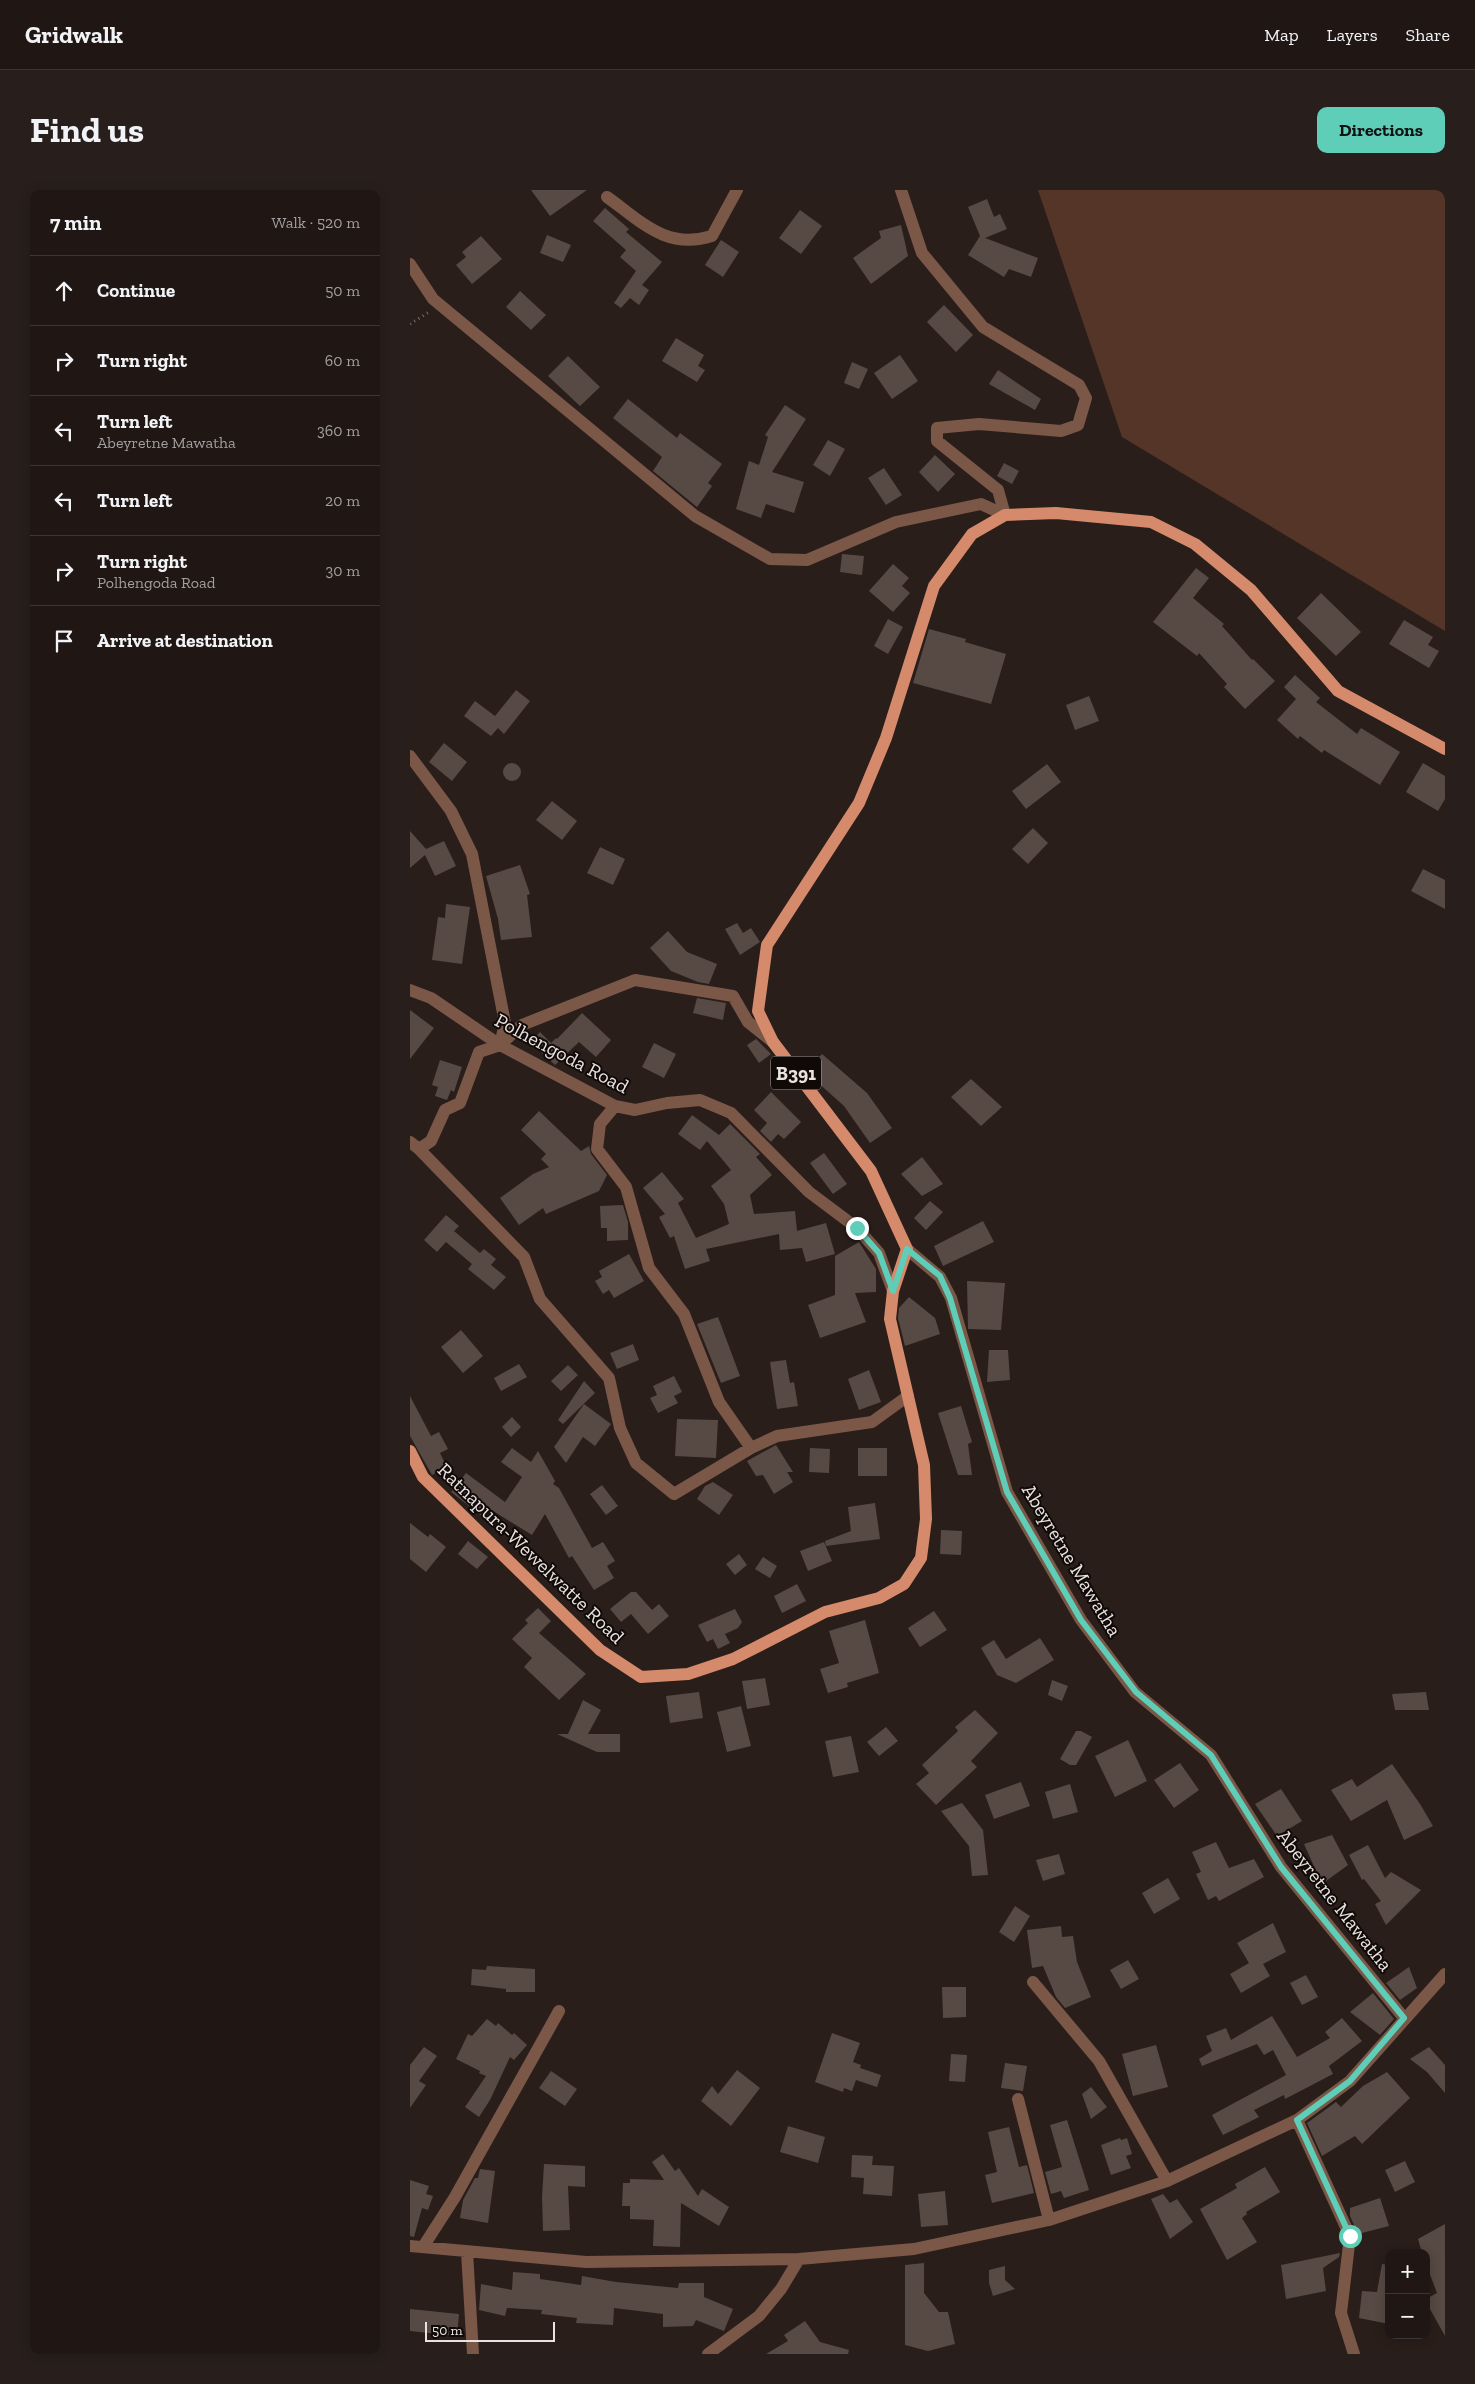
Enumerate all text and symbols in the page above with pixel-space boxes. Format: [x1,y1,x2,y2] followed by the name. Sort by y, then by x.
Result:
[25,20,123,49] text: Gridwalk
[1264,24,1299,46] text: Map
[1327,24,1378,46] text: Layers
[1406,24,1450,46] text: Share
[1317,107,1445,153] button: Directions
[30,109,144,151] text: Find us
[50,210,101,235] text: 7 min
[272,213,360,232] text: Walk · 520 m
[50,277,78,305] icon: ahead
[97,279,175,302] text: Continue
[325,281,360,300] text: 50 m
[50,347,78,375] icon: right
[97,349,187,372] text: Turn right
[325,351,360,370] text: 60 m
[97,410,172,433] text: Turn left
[50,417,78,445] icon: left
[317,421,360,440] text: 360 m
[97,433,236,452] text: Abeyretne Mawatha
[50,487,78,515] icon: left
[97,489,172,512] text: Turn left
[325,491,360,510] text: 20 m
[97,550,187,573] text: Turn right
[50,557,78,585] icon: right
[326,561,360,580] text: 30 m
[97,573,215,592] text: Polhengoda Road
[50,627,78,655] icon: arrive
[97,629,273,652] text: Arrive at destination
[491,1008,633,1098] street label: Polhengoda Road
[771,1056,821,1090] road number: B391
[846,1217,869,1240] route end
[433,1458,629,1648] street label: Ratnapura-Wewelwatte Road
[1017,1479,1127,1641] street label: Abeyretne Mawatha
[1272,1824,1398,1976] street label: Abeyretne Mawatha
[1339,2225,1362,2248] route start
[1385,2249,1430,2339] map controls
[1385,2249,1430,2294] button: +
[1385,2294,1430,2339] button: −
[425,2319,555,2342] scale bar
[432,2322,463,2339] text: 50 m

